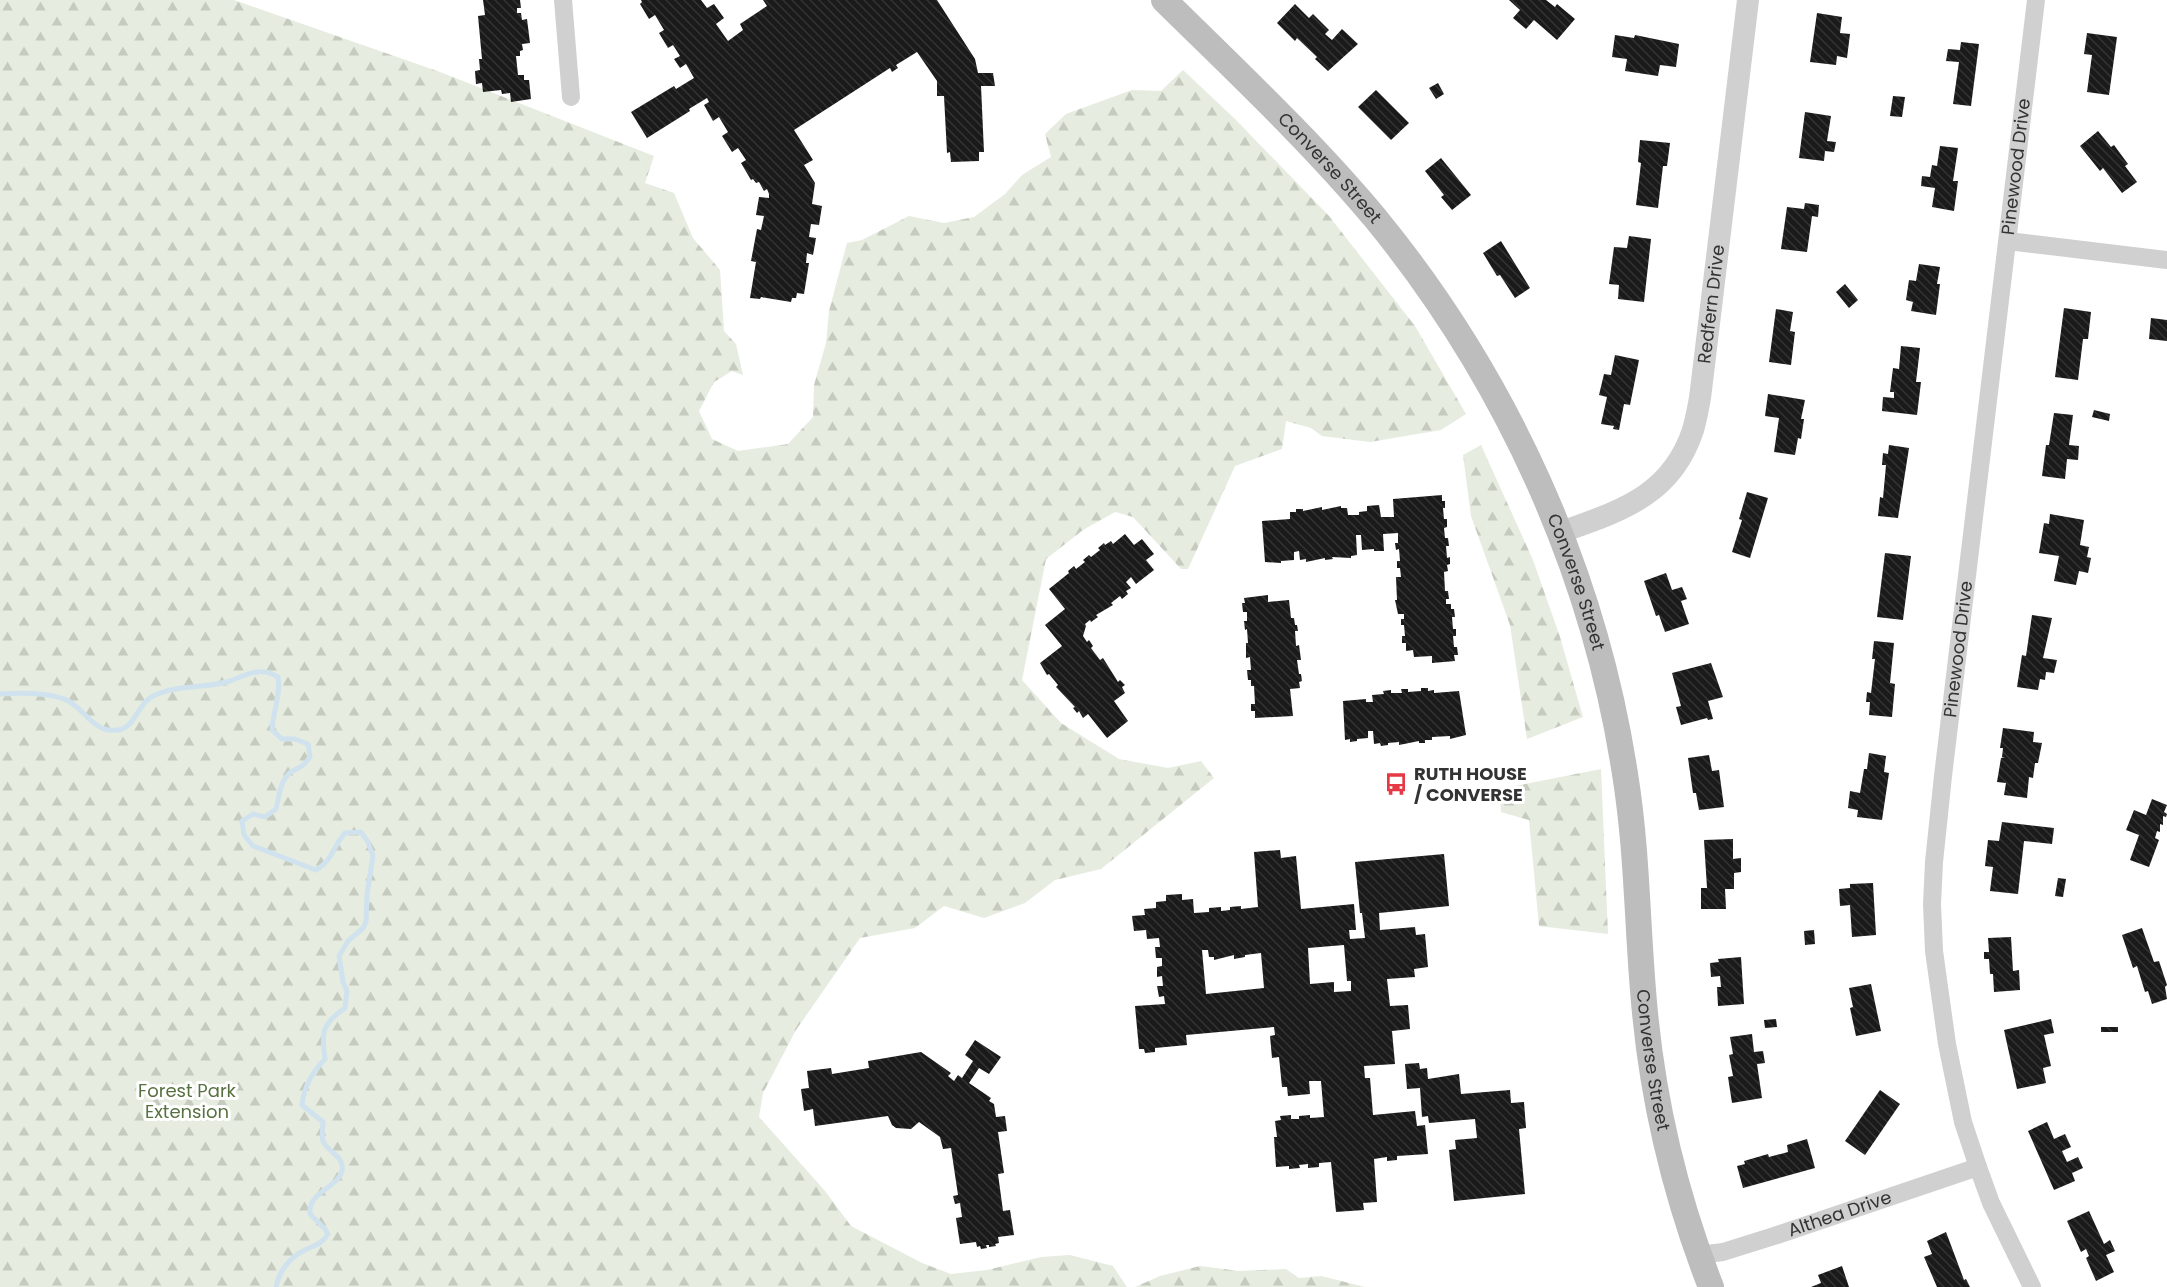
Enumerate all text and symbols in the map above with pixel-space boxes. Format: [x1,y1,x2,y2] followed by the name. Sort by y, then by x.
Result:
[1995,97,2036,236] street label: Pinewood Drive
[1273,106,1388,229] street label: Converse Street
[1691,243,1730,365] street label: Redfern Drive
[1541,510,1611,653] street label: Converse Street
[1937,579,1978,719] street label: Pinewood Drive
[1414,761,1527,807] place label: RUTH HOUSE / CONVERSE
[1383,771,1409,797] bus stop icon: RUTH HOUSE / CONVERSE
[1631,988,1676,1133] street label: Converse Street
[138,1078,237,1124] park label: Forest Park Extension
[1784,1184,1895,1242] street label: Althea Drive

